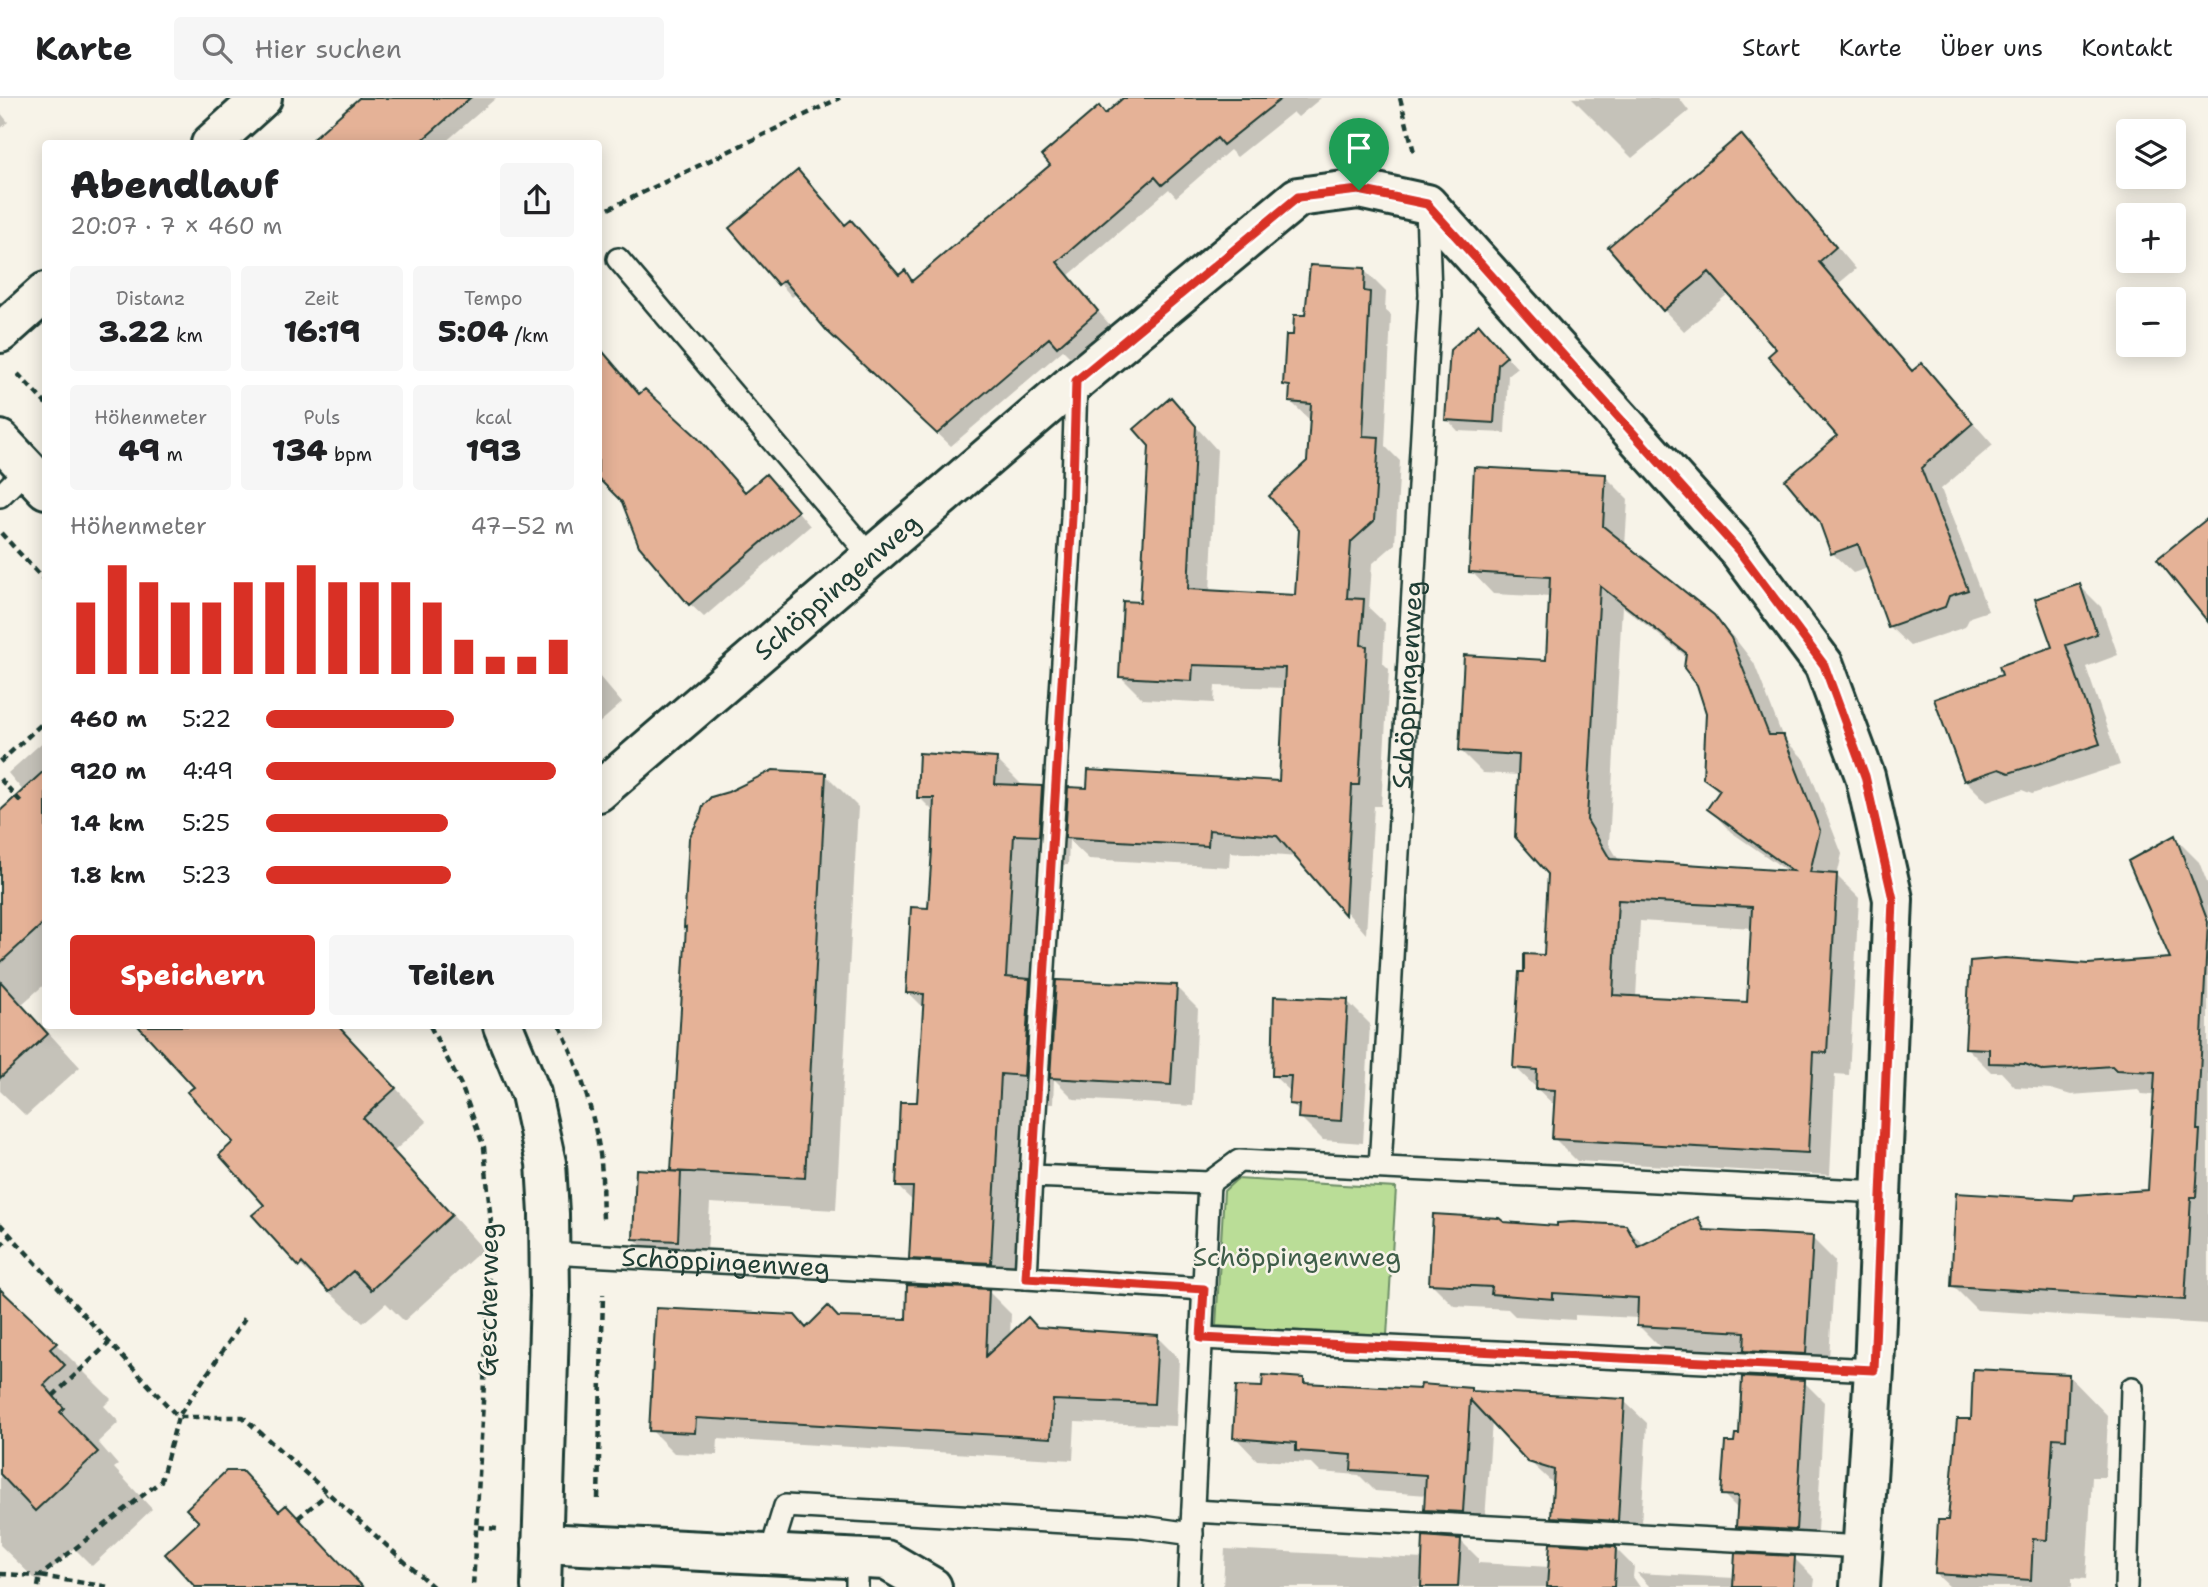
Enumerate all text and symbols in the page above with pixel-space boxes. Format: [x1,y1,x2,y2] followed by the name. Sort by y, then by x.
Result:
[174,17,664,80] search box
[35,26,132,71] text: Karte
[198,29,236,67] icon: search
[254,31,402,66] text: Hier suchen
[1742,32,1801,64] text: Start
[1839,32,1902,64] text: Karte
[1940,32,2043,64] text: Über uns
[2081,32,2173,64] text: Kontakt
[1329,118,1389,190] pin
[2116,119,2186,357] map controls
[2116,119,2186,189] button: layers
[1340,129,1378,167] icon: arrive
[70,159,279,210] text: Abendlauf
[500,163,574,237] button: share
[2116,203,2186,273] button: +
[70,211,282,241] text: 20:07 · 7 × 460 m
[116,286,185,311] text: Distanz
[305,286,339,311] text: Zeit
[464,286,523,311] text: Tempo
[2116,287,2186,357] button: −
[98,311,170,352] text: 3.22
[283,311,361,352] text: 16:19
[438,311,508,352] text: 5:04
[170,323,203,348] text: km
[508,323,549,348] text: /km
[94,405,207,430] text: Höhenmeter
[303,405,341,430] text: Puls
[475,405,512,430] text: kcal
[119,430,160,471] text: 49
[272,430,327,471] text: 134
[465,430,521,471] text: 193
[160,442,183,467] text: m
[327,442,372,467] text: bpm
[746,505,927,668] street label: Schöppingenweg
[70,511,207,541] text: Höhenmeter
[471,511,574,541] text: 47–52 m
[1384,580,1431,790] street label: Schöppingenweg
[70,704,147,734] text: 460 m
[182,704,231,734] text: 5:22
[70,756,146,786] text: 920 m
[182,756,233,786] text: 4:49
[70,808,144,838] text: 1.4 km
[182,808,230,838] text: 5:25
[70,860,145,890] text: 1.8 km
[182,860,231,890] text: 5:23
[70,935,315,1015] button: Speichern
[329,935,574,1015] button: Teilen
[469,1223,506,1377] street label: Gescherweg
[621,1239,831,1285] street label: Schöppingenweg
[1193,1239,1401,1274] park label: Schöppingenweg

